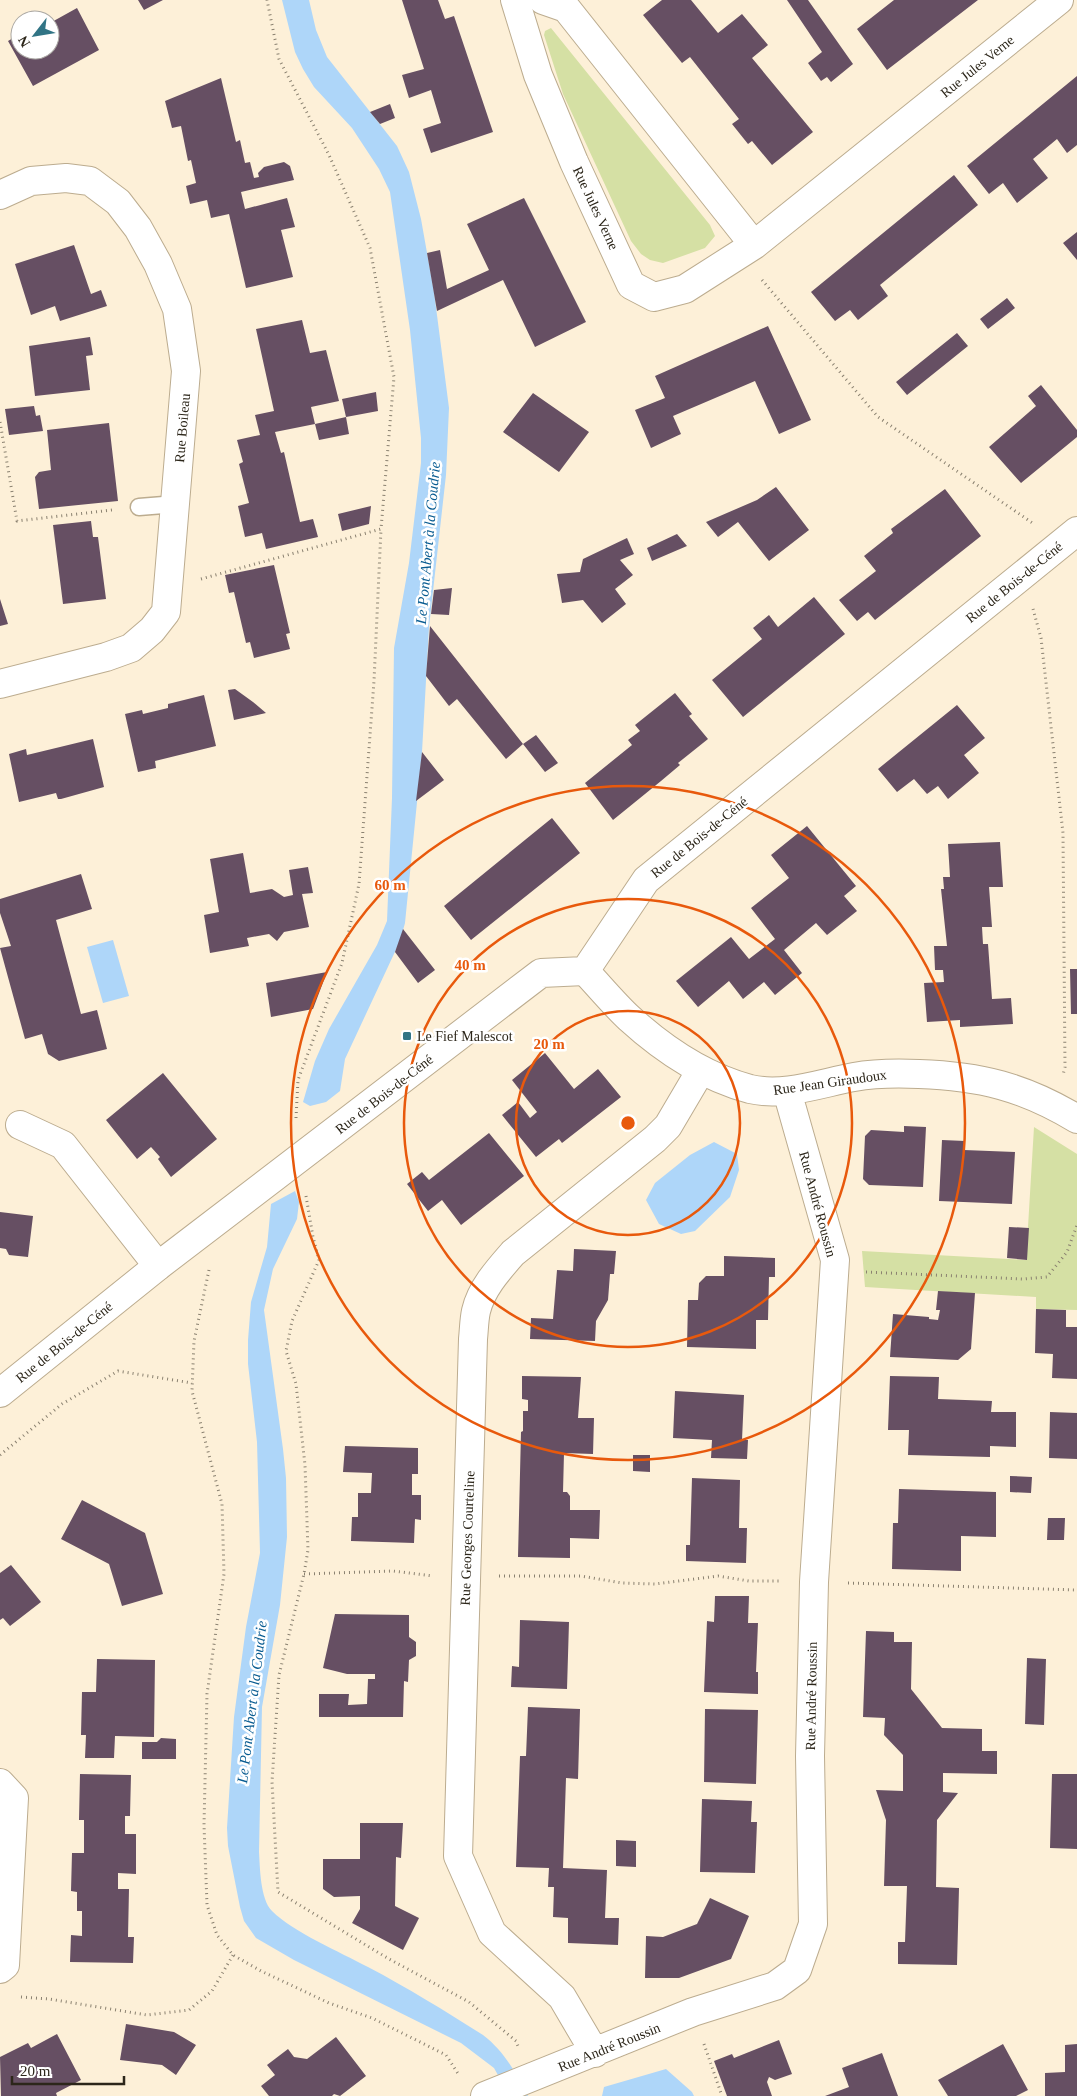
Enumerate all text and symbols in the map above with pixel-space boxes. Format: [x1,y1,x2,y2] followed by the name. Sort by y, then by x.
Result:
[10,10,60,60] north arrow
[938,32,1017,101] street label: Rue Jules Verne
[15,33,33,50] text: N
[570,164,621,252] street label: Rue Jules Verne
[172,393,193,463] street label: Rue Boileau
[413,461,443,626] water label: Le Pont Abert à la Coudrie
[963,539,1066,626] street label: Rue de Bois-de-Céné
[648,794,751,881] street label: Rue de Bois-de-Céné
[374,877,406,893] text: 60 m
[454,957,486,973] text: 40 m
[417,1029,513,1044] place label: Le Fief Malescot
[401,1030,413,1042] marker: Le Fief Malescot
[533,1036,565,1052] text: 20 m
[333,1052,436,1137] street label: Rue de Bois-de-Céné
[772,1067,888,1098] street label: Rue Jean Giraudoux
[619,1114,637,1132] centre of rings
[796,1150,839,1259] street label: Rue André Roussin
[13,1299,116,1386] street label: Rue de Bois-de-Céné
[458,1470,477,1606] street label: Rue Georges Courteline
[234,1620,270,1785] water label: Le Pont Abert à la Coudrie
[803,1641,820,1751] street label: Rue André Roussin
[556,2020,662,2075] street label: Rue André Roussin
[12,2054,125,2086] scale bar
[20,2063,51,2079] text: 20 m

